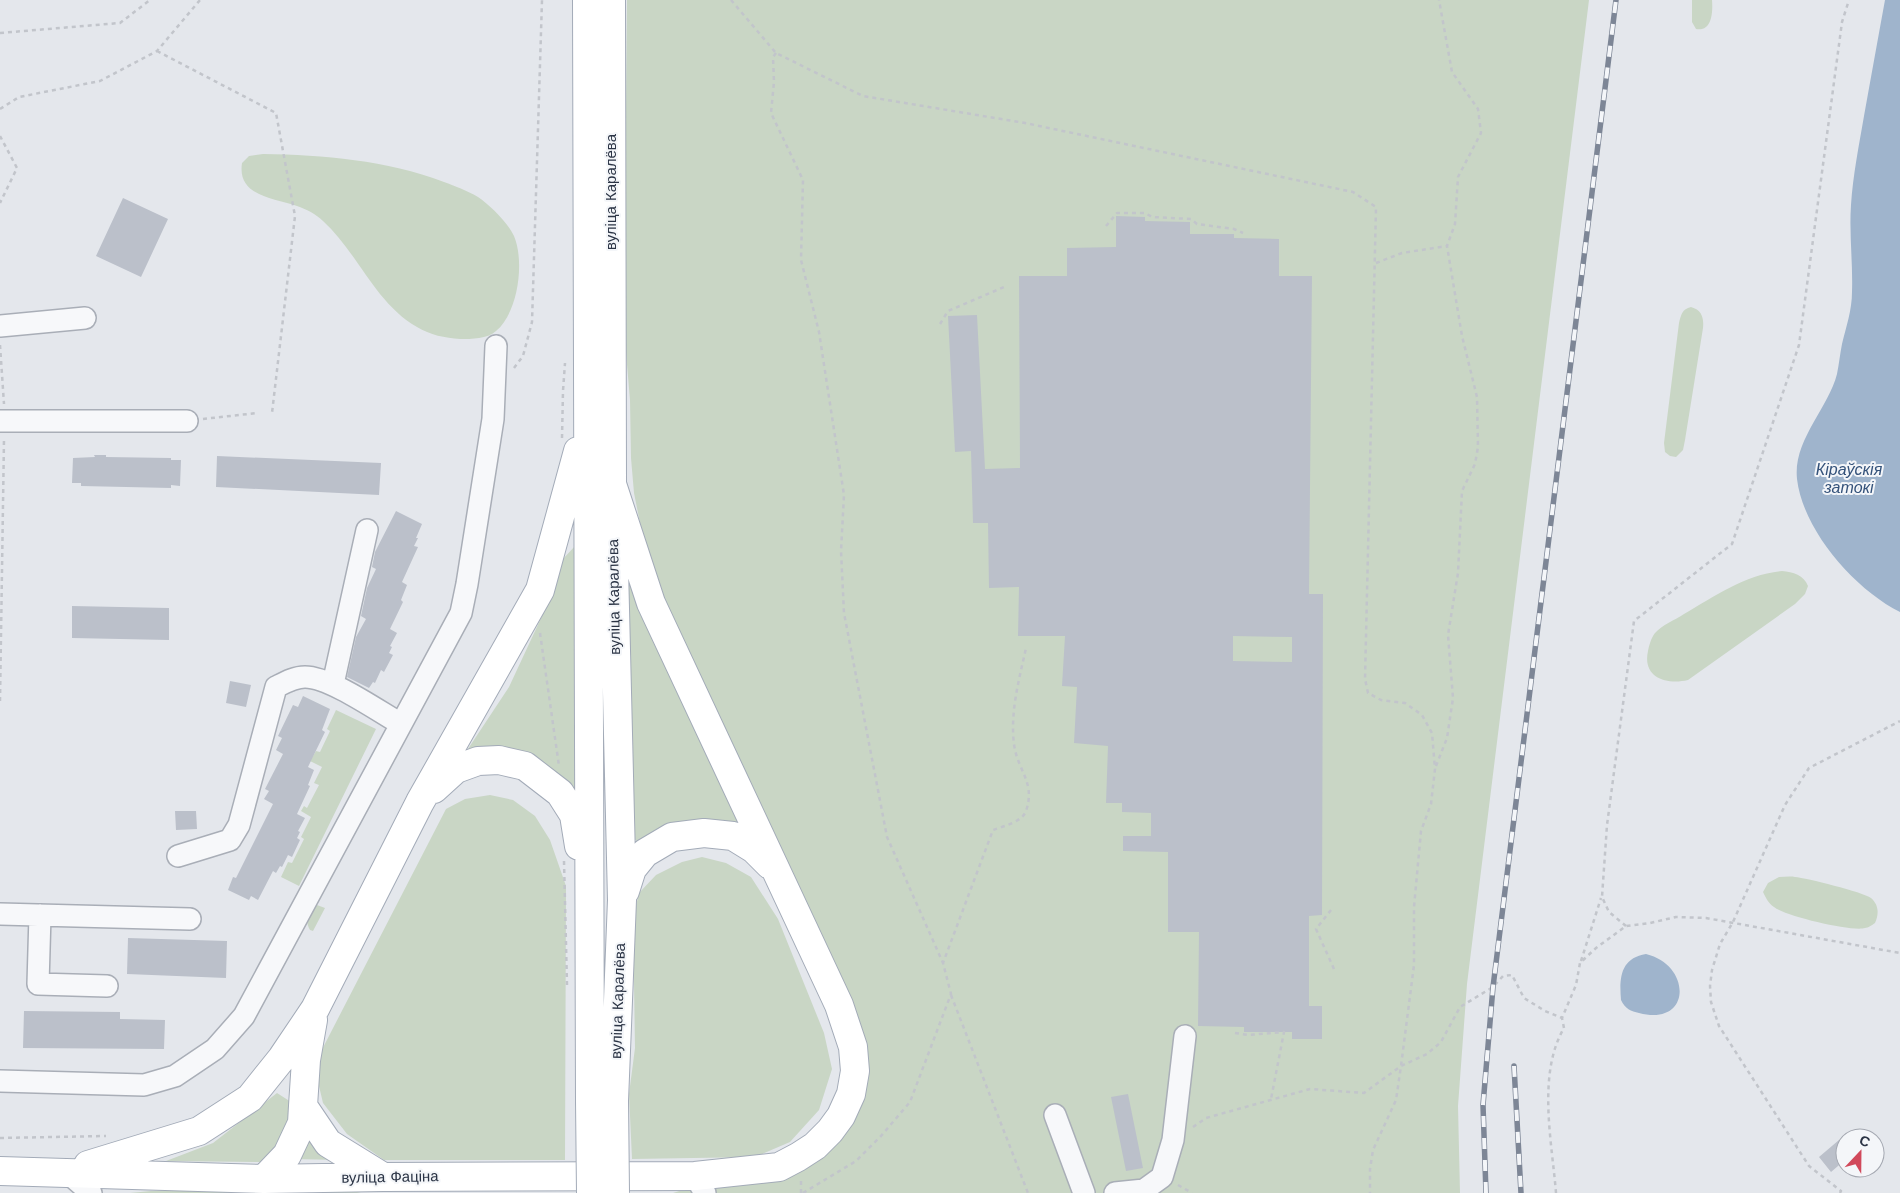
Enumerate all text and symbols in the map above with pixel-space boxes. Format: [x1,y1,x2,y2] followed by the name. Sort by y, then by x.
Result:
[602,133,620,250] street label: вуліца Каралёва
[1816,460,1883,497] water label: Кіраўскія затокі
[604,538,624,655] street label: вуліца Каралёва
[607,942,629,1059] street label: вуліца Каралёва
[1835,1128,1885,1178] north arrow
[1857,1132,1873,1150] text: С
[341,1167,439,1187] street label: вуліца Фаціна

